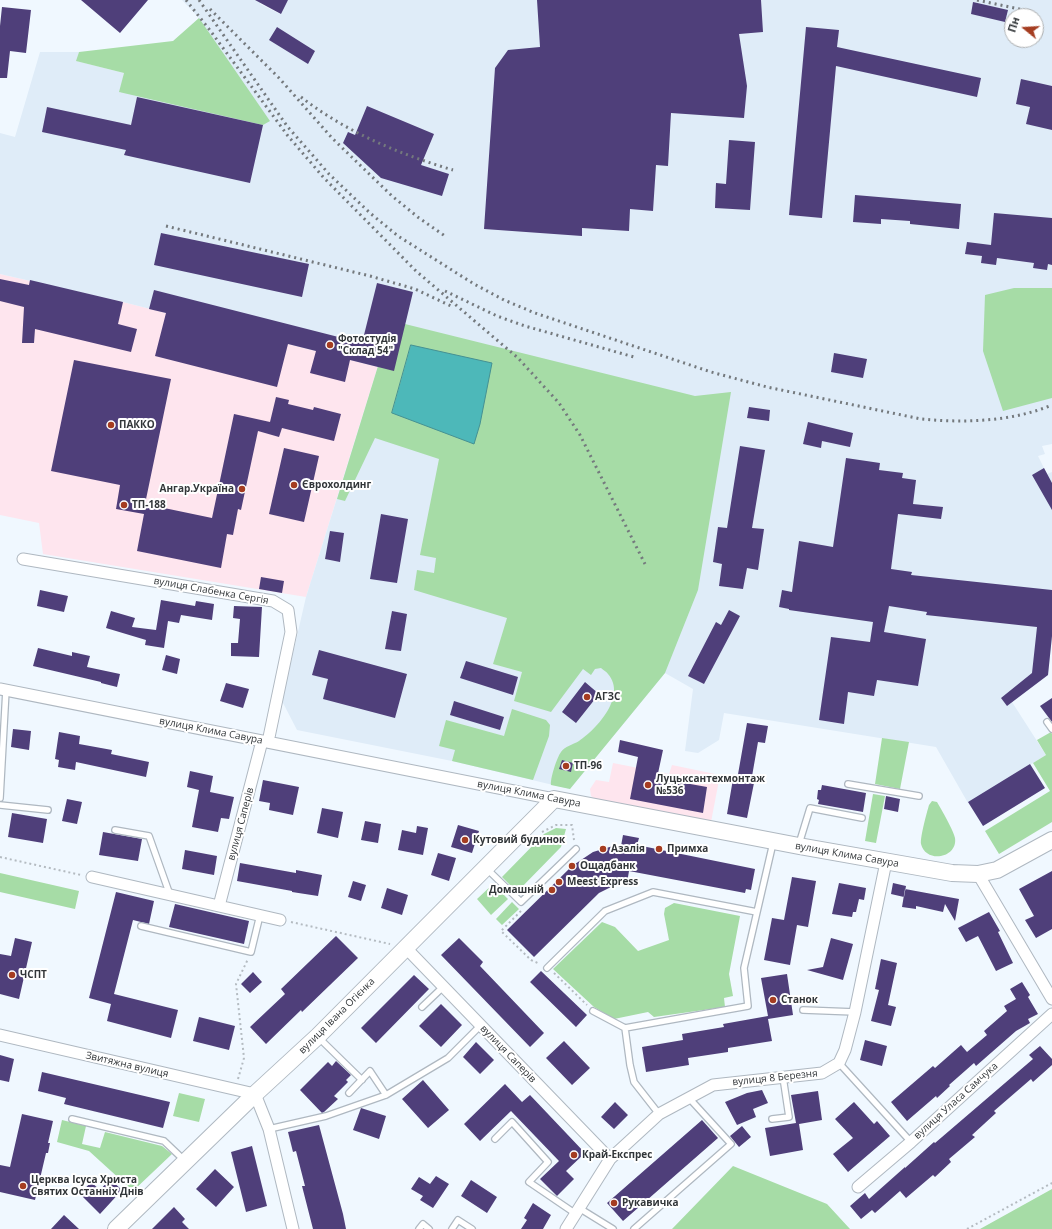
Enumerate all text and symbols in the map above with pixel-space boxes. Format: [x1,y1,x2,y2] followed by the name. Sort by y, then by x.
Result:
[1004,8,1044,48] north arrow
[1004,15,1023,34] text: Пн
[338,333,396,356] place label: Фотостудія "Склад 54"
[325,340,335,350] marker: Фотостудія "Склад 54"
[119,419,155,431] place label: ПАККО
[106,420,116,430] marker: ПАККО
[302,479,371,491] place label: Єврохолдинг
[289,480,299,490] marker: Єврохолдинг
[160,483,234,495] place label: Ангар.Україна
[237,484,247,494] marker: Ангар.Україна
[132,499,166,511] place label: ТП-188
[119,500,129,510] marker: ТП-188
[153,575,269,607] street label: вулиця Слабенка Сергія
[595,691,620,703] place label: АГЗС
[582,692,592,702] marker: АГЗС
[158,715,264,747] street label: вулиця Клима Савура
[574,760,602,772] place label: ТП-96
[561,761,571,771] marker: ТП-96
[656,773,765,796] place label: Луцьксантехмонтаж №536
[476,778,582,810] street label: вулиця Клима Савура
[643,780,653,790] marker: Луцьксантехмонтаж №536
[225,786,257,862] street label: вулиця Саперів
[473,834,565,846] place label: Кутовий будинок
[460,835,470,845] marker: Кутовий будинок
[794,840,900,870] street label: вулиця Клима Савура
[611,843,645,855] place label: Азалія
[667,843,708,855] place label: Примха
[598,844,608,854] marker: Азалія
[654,844,664,854] marker: Примха
[580,860,636,872] place label: Ощадбанк
[567,861,577,871] marker: Ощадбанк
[567,876,638,888] place label: Meest Express
[554,877,564,887] marker: Meest Express
[489,884,544,896] place label: Домашній
[547,885,557,895] marker: Домашній
[20,969,47,981] place label: ЧСПТ
[7,970,17,980] marker: ЧСПТ
[297,976,377,1056] street label: вулиця Івана Огієнка
[781,994,818,1006] place label: Станок
[768,995,778,1005] marker: Станок
[478,1023,538,1085] street label: вулиця Саперів
[84,1050,170,1080] street label: Звитяжна вулиця
[912,1060,1000,1142] street label: вулиця Уласа Самчука
[732,1068,818,1088] street label: вулиця 8 Березня
[582,1149,652,1161] place label: Край-Експрес
[569,1150,579,1160] marker: Край-Експрес
[31,1174,144,1198] place label: Церква Ісуса Христа Святих Останніх Днів
[18,1181,28,1191] marker: Церква Ісуса Христа Святих Останніх Днів
[622,1197,678,1209] place label: Рукавичка
[609,1198,619,1208] marker: Рукавичка

